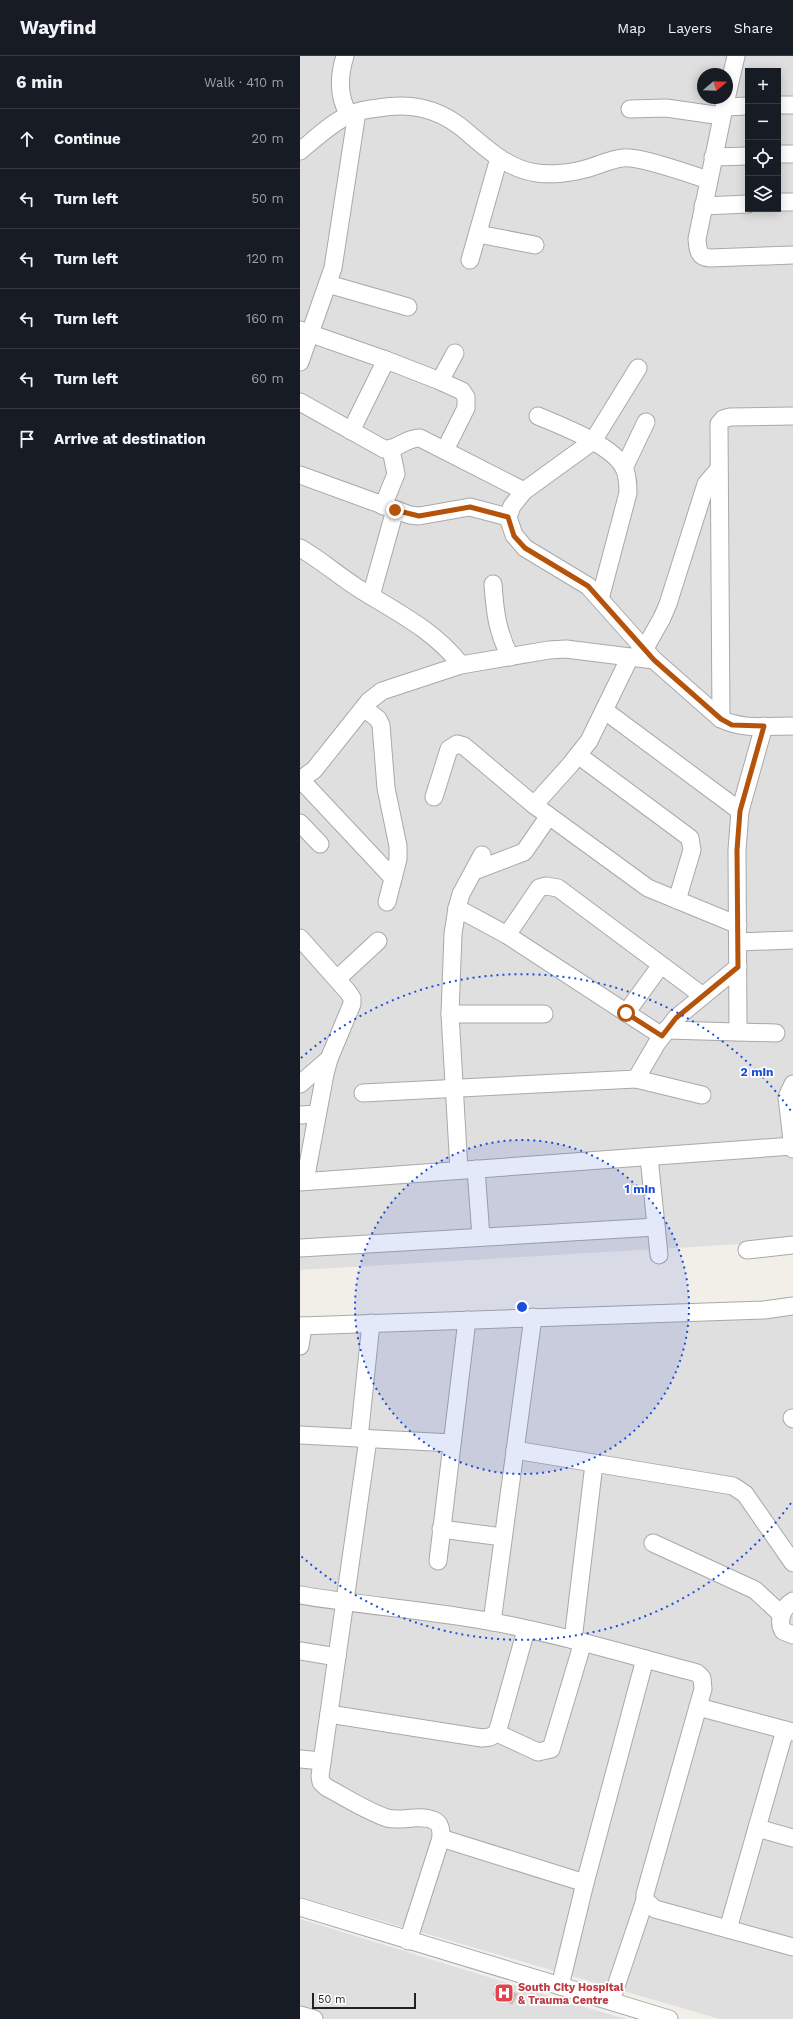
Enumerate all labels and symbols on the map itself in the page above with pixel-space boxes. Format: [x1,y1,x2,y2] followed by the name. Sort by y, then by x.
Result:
[697,68,733,104] north arrow
[386,501,404,519] route end
[617,1004,635,1022] route start
[741,1065,773,1079] text: 2 min
[625,1182,655,1196] text: 1 min
[515,1300,529,1314] centre of rings
[518,1981,624,2007] place label: South City Hospital & Trauma Centre
[493,1982,515,2004] hospital icon: South City Hospital & Trauma Centre
[312,1991,416,2010] scale bar

